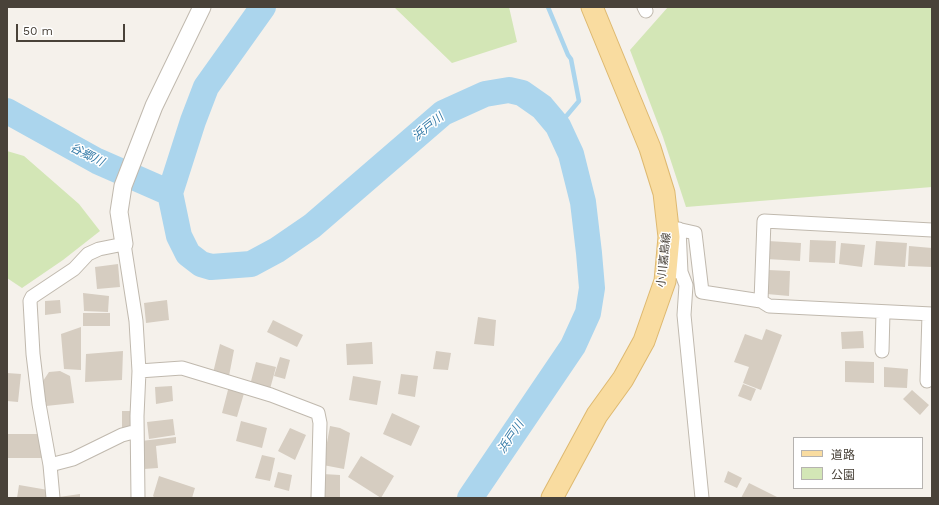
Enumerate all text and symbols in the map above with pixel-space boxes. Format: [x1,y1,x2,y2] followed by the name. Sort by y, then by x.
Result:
[18,16,127,42] scale bar
[23,24,53,38] text: 50 m
[409,110,447,144] water label: 浜戸川
[68,140,106,170] water label: 谷郷川
[655,232,673,288] street label: 小川嘉島線
[495,418,527,456] water label: 浜戸川
[793,437,923,489] legend
[831,448,855,462] text: 道路
[831,468,855,482] text: 公園

